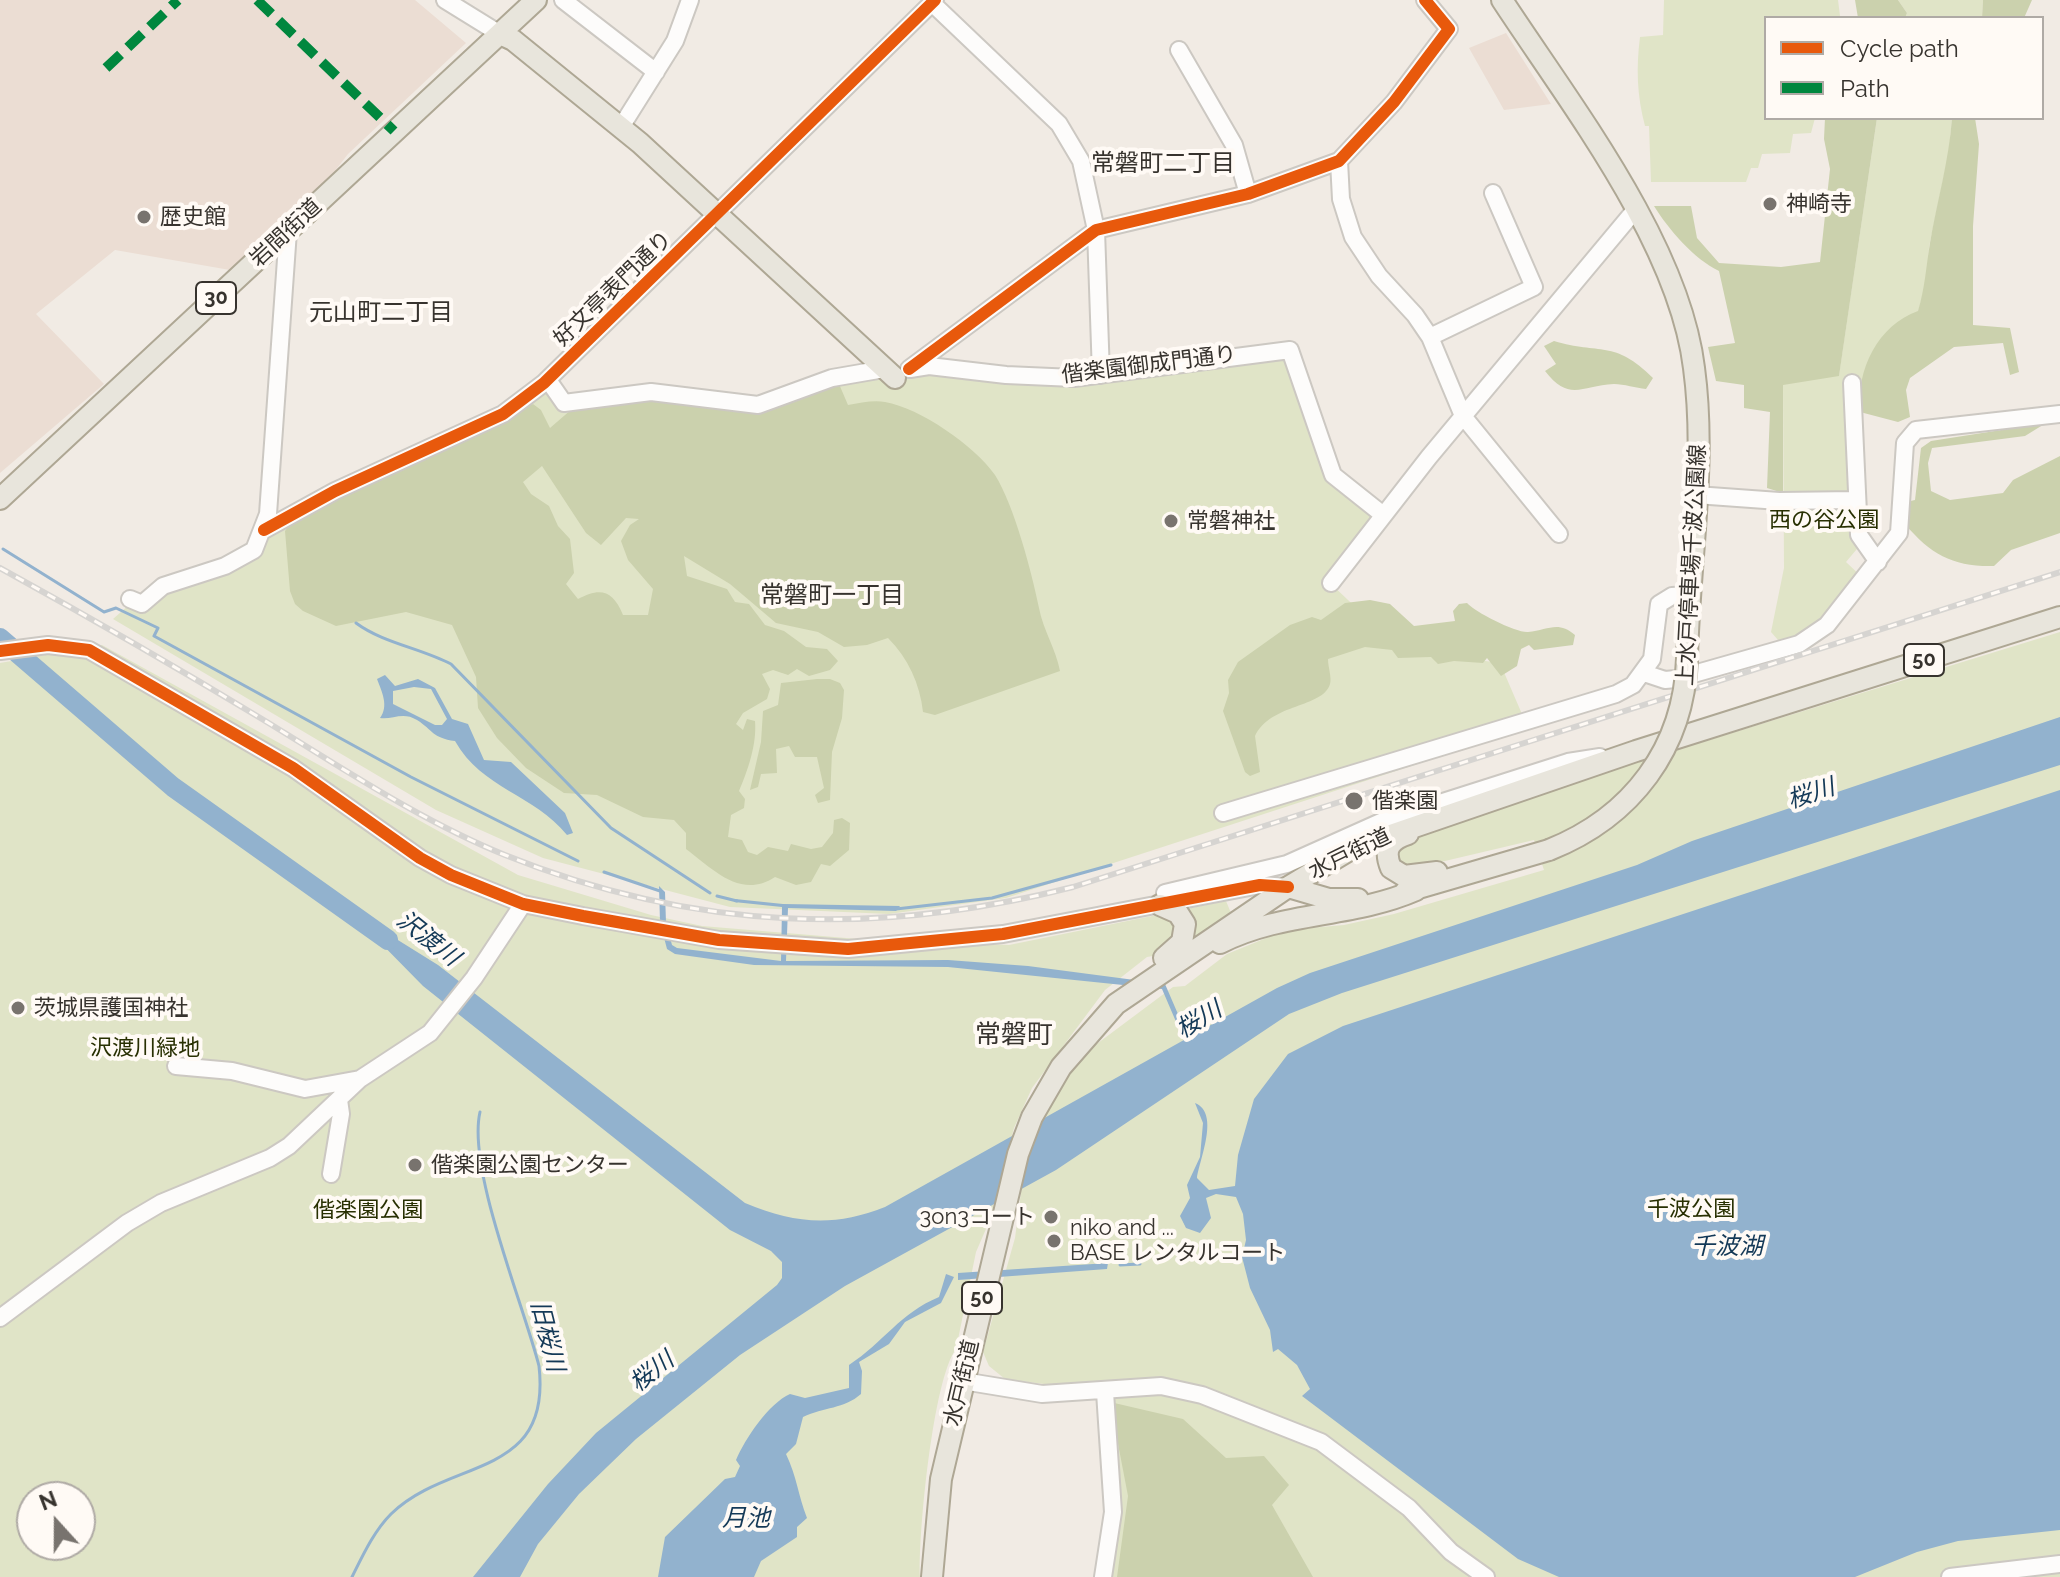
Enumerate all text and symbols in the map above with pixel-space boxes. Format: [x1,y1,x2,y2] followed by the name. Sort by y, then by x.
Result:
[1764,16,2044,120] legend
[1840,34,1959,63] text: Cycle path
[1840,74,1890,103] text: Path
[1091,150,1235,178] district label: 常磐町二丁目
[1786,191,1852,217] place label: 神崎寺
[245,193,327,273] street label: 岩間街道
[1761,195,1779,213] marker: 神崎寺
[160,204,226,230] place label: 歴史館
[135,208,153,226] marker: 歴史館
[548,226,678,352] street label: 好文亭表門通り
[196,282,236,314] road number: 30
[309,299,453,327] district label: 元山町二丁目
[1060,341,1238,389] street label: 偕楽園御成門通り
[1672,443,1712,687] street label: 上水戸停車場千波公園線
[1769,507,1879,533] park label: 西の谷公園
[1187,508,1275,534] place label: 常磐神社
[1162,512,1180,530] marker: 常磐神社
[760,582,904,610] district label: 常磐町一丁目
[1904,644,1944,676] road number: 50
[1784,773,1838,815] water label: 桜川
[1372,788,1438,814] place label: 偕楽園
[1343,790,1365,812] marker: 偕楽園
[1305,823,1395,885] street label: 水戸街道
[391,905,465,973] water label: 沢渡川
[34,995,188,1021] place label: 茨城県護国神社
[1171,995,1227,1045] water label: 桜川
[9,999,27,1017] marker: 茨城県護国神社
[975,1019,1053,1051] district label: 常磐町
[90,1035,200,1061] park label: 沢渡川緑地
[431,1152,629,1178] place label: 偕楽園公園センター
[406,1156,424,1174] marker: 偕楽園公園センター
[1647,1196,1735,1222] park label: 千波公園
[313,1197,423,1223] park label: 偕楽園公園
[920,1204,1035,1230] place label: 3on3コート
[1042,1208,1060,1226] marker: 3on3コート
[1070,1215,1285,1266] place label: niko and ... BASE レンタルコート
[1045,1232,1063,1250] marker: niko and ... BASE レンタルコート
[1691,1233,1763,1261] water label: 千波湖
[962,1282,1002,1314] road number: 50
[524,1298,570,1374] water label: 旧桜川
[939,1337,985,1429] street label: 水戸街道
[624,1346,680,1398] water label: 桜川
[16,1481,96,1561] north arrow
[36,1485,61,1516] text: N
[722,1505,770,1533] water label: 月池

